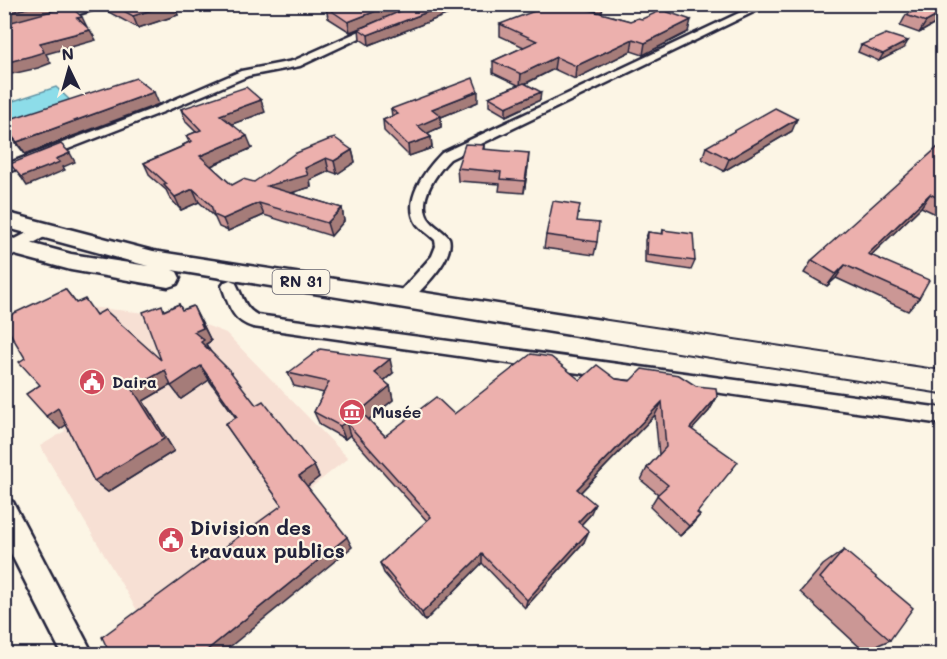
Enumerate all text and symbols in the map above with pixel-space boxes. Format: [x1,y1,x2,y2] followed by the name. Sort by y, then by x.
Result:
[39,39,99,99] north arrow
[61,43,75,65] text: N
[272,270,330,294] road number: RN 31
[77,367,107,397] public building icon: Daira
[112,371,157,392] place label: Daira
[337,397,367,427] museum icon: Musée
[372,401,421,422] place label: Musée
[190,514,345,563] place label: Division des travaux publics
[156,525,186,555] public building icon: Division des travaux publics

